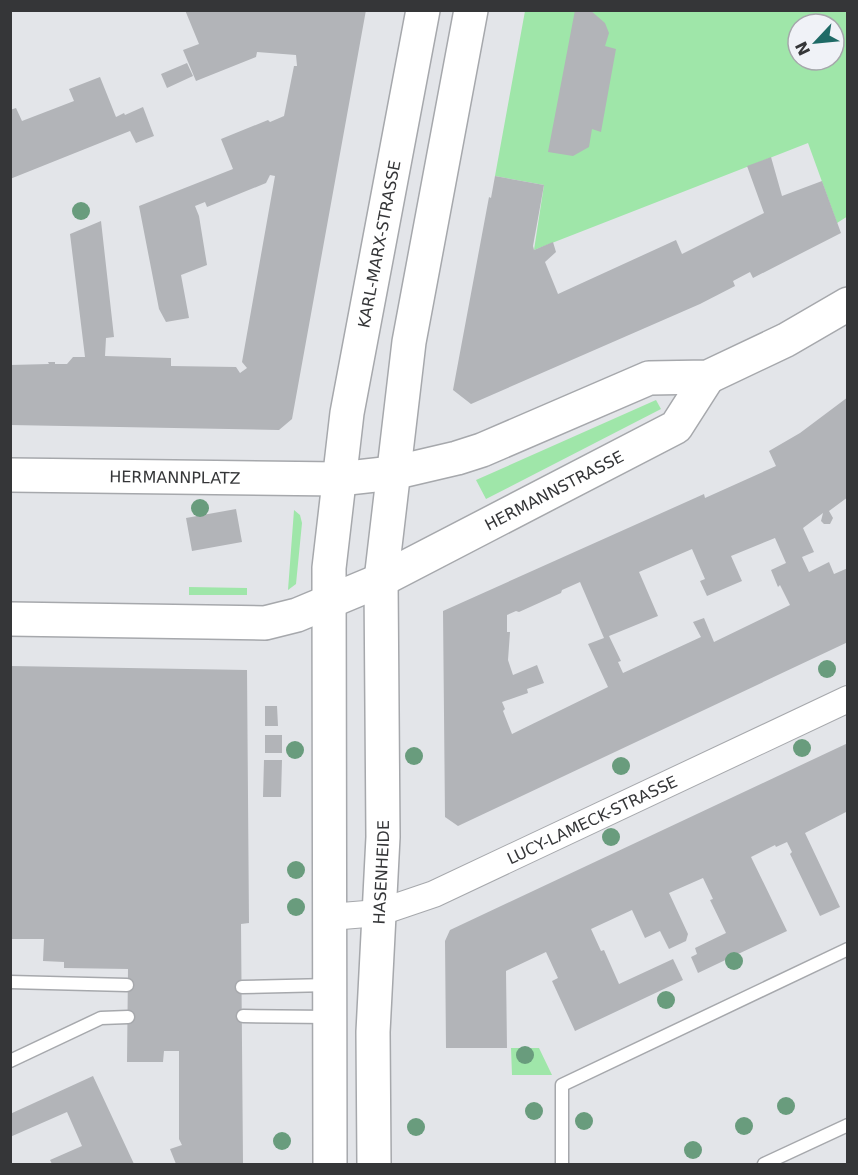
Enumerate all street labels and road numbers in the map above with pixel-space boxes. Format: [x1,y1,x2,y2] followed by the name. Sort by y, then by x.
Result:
[354,159,404,329] street label: KARL-MARX-STRASSE
[481,446,627,534] street label: HERMANNSTRASSE
[109,467,241,487] street label: HERMANNPLATZ
[504,771,680,868] street label: LUCY-LAMECK-STRASSE
[369,820,393,925] street label: HASENHEIDE

